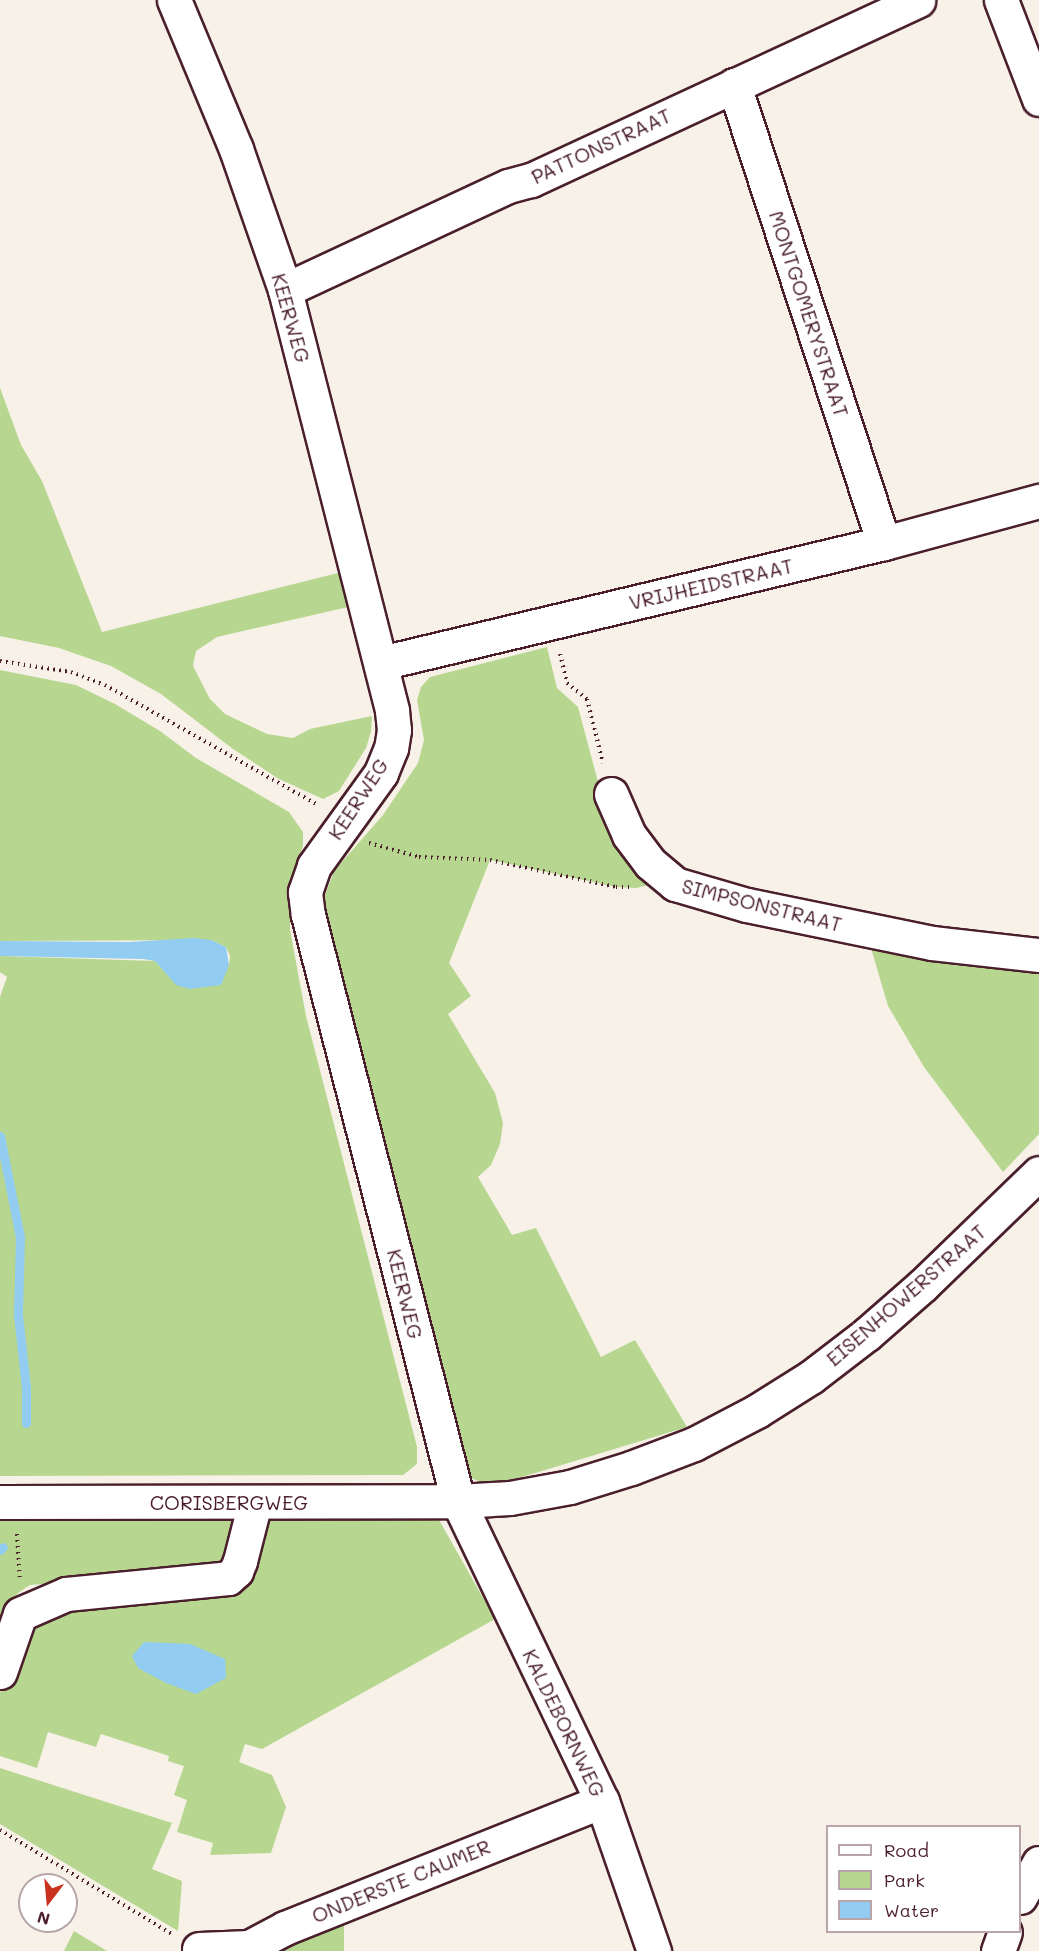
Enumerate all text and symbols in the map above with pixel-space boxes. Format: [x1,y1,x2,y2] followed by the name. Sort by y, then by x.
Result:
[527,103,675,189] street label: PATTONSTRAAT
[764,208,854,420] street label: MONTGOMERYSTRAAT
[267,271,315,365] street label: KEERWEG
[627,553,795,615] street label: VRIJHEIDSTRAAT
[323,754,393,844] street label: KEERWEG
[679,874,845,936] street label: SIMPSONSTRAAT
[821,1219,991,1371] street label: EISENHOWERSTRAAT
[382,1247,428,1341] street label: KEERWEG
[150,1490,308,1514] street label: CORISBERGWEG
[518,1645,610,1801] street label: KALDEBORNWEG
[826,1825,1021,1933] legend
[308,1834,494,1928] street label: ONDERSTE CAUMER
[884,1838,929,1862] text: Road
[884,1868,925,1892] text: Park
[18,1873,78,1933] north arrow
[884,1898,939,1922] text: Water
[35,1907,52,1931] text: N

